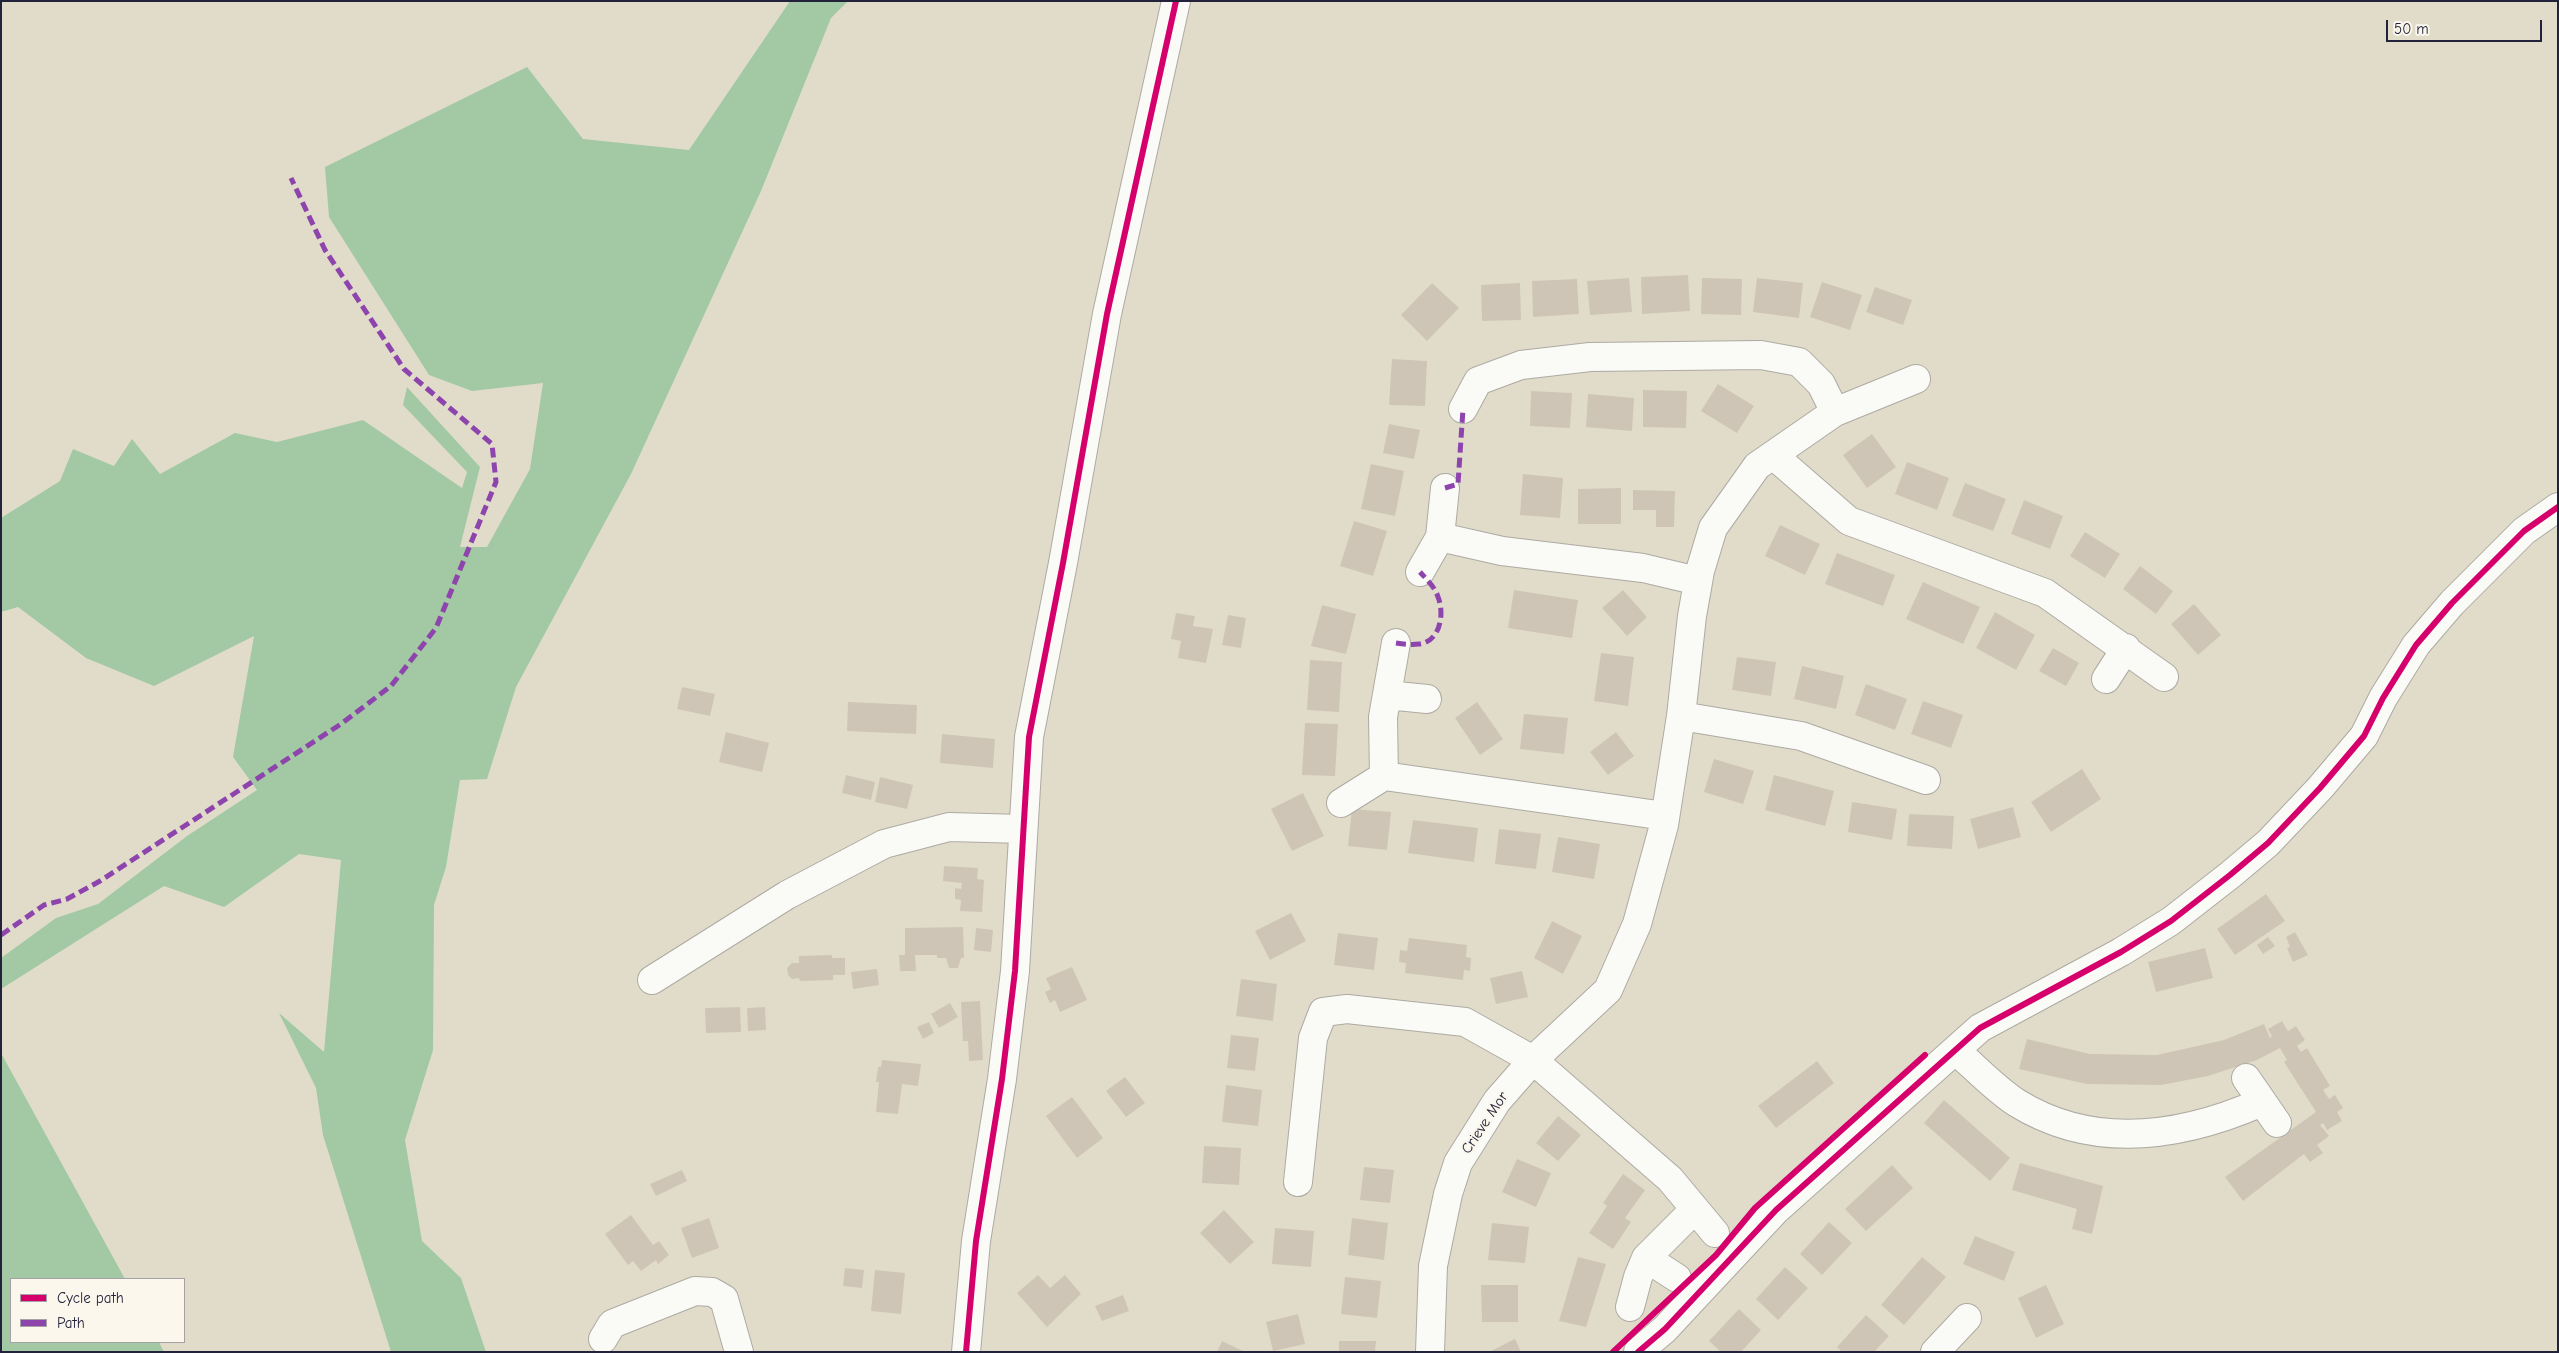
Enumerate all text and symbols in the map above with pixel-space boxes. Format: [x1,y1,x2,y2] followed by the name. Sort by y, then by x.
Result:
[2389,10,2545,42] scale bar
[2394,20,2429,38] text: 50 m
[1458,1089,1512,1157] street label: Crieve Mor
[10,1278,185,1343] legend
[57,1289,124,1307] text: Cycle path
[57,1314,85,1332] text: Path

